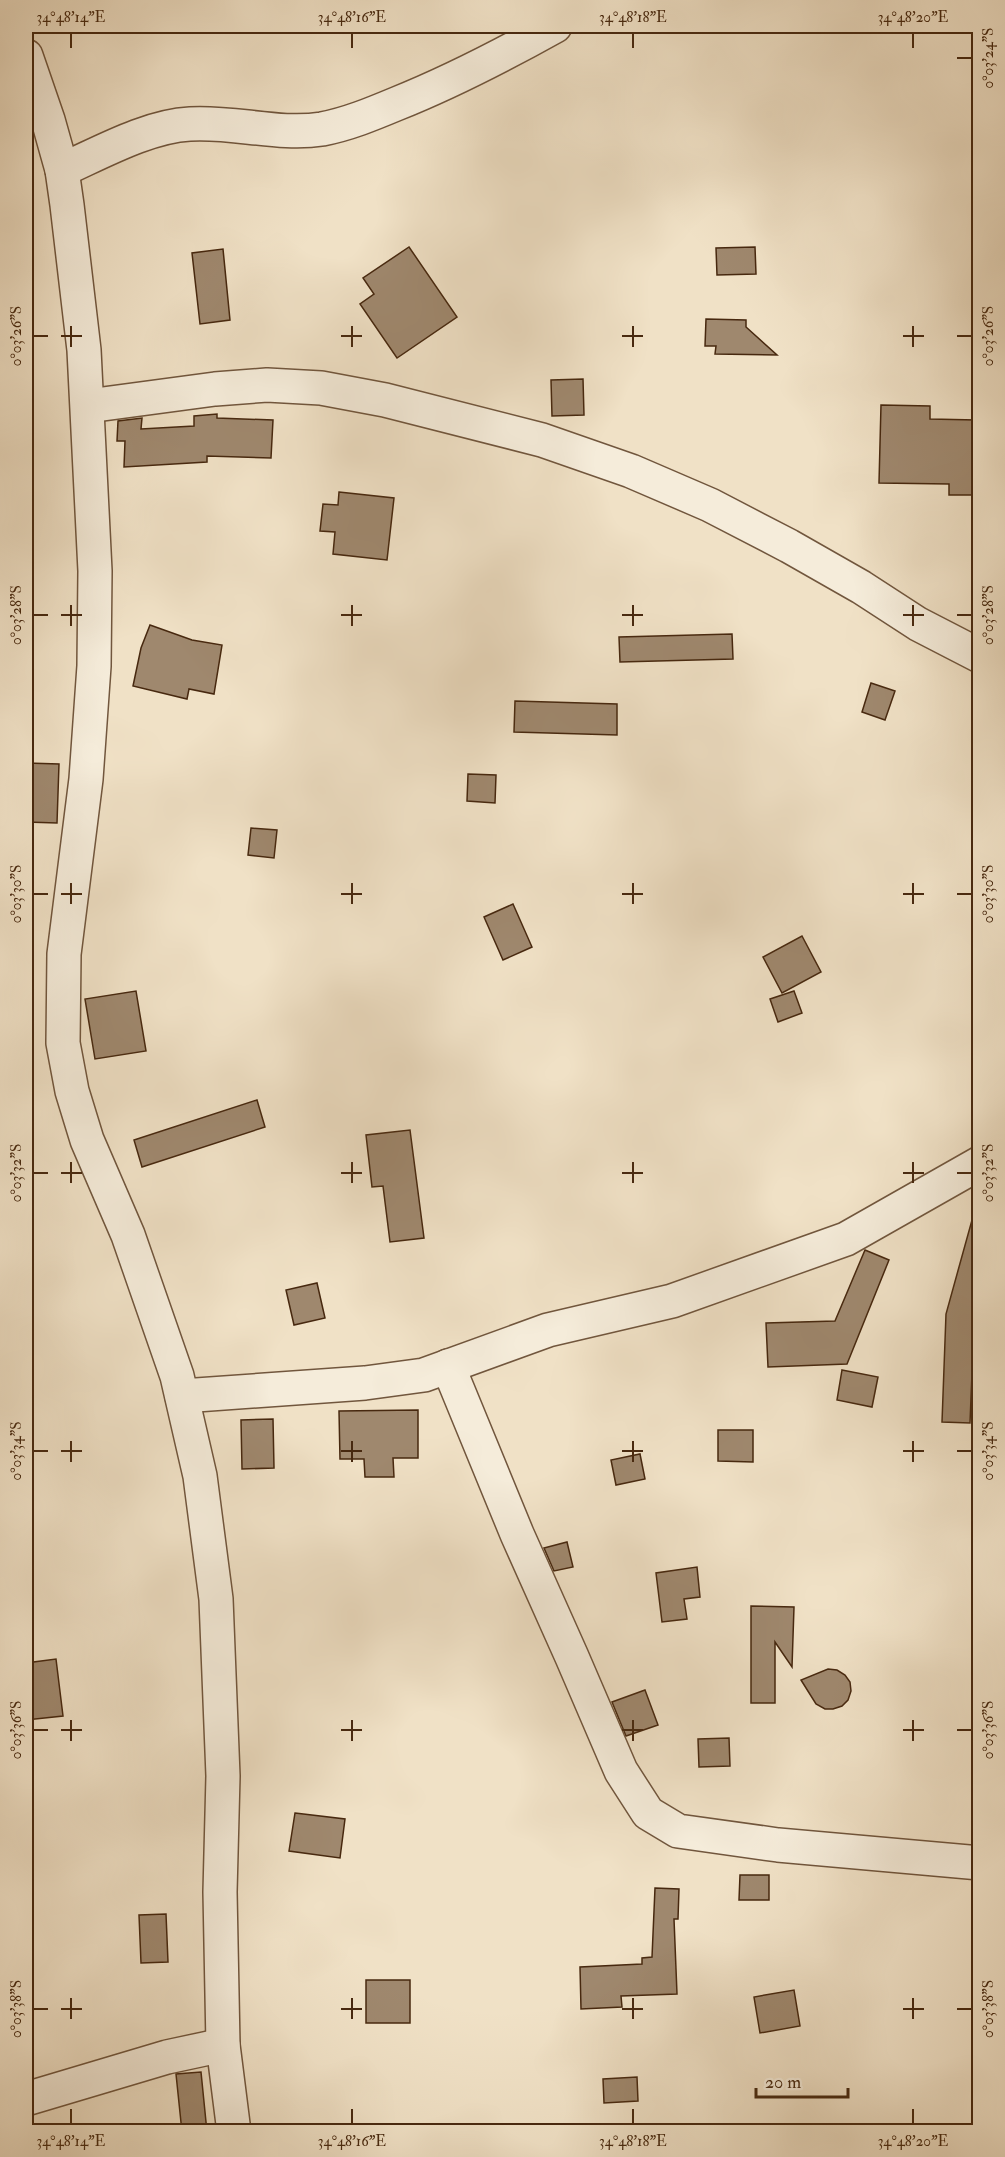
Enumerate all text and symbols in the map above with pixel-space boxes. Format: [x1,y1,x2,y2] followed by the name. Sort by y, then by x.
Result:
[37,8,106,27] text: 34°48'14"E
[318,8,386,27] text: 34°48'16"E
[599,8,667,27] text: 34°48'18"E
[878,8,949,27] text: 34°48'20"E
[979,28,998,88] text: 0°03'24"S
[7,306,26,366] text: 0°03'26"S
[979,306,998,366] text: 0°03'26"S
[7,585,26,645] text: 0°03'28"S
[979,585,998,645] text: 0°03'28"S
[7,865,26,923] text: 0°03'30"S
[979,865,998,923] text: 0°03'30"S
[7,1144,26,1202] text: 0°03'32"S
[979,1144,998,1202] text: 0°03'32"S
[7,1422,26,1480] text: 0°03'34"S
[979,1422,998,1480] text: 0°03'34"S
[7,1701,26,1759] text: 0°03'36"S
[979,1701,998,1759] text: 0°03'36"S
[7,1980,26,2038] text: 0°03'38"S
[979,1980,998,2038] text: 0°03'38"S
[756,2061,848,2099] scale bar
[765,2071,801,2094] text: 20 m
[37,2132,106,2151] text: 34°48'14"E
[318,2132,386,2151] text: 34°48'16"E
[599,2132,667,2151] text: 34°48'18"E
[878,2132,949,2151] text: 34°48'20"E

